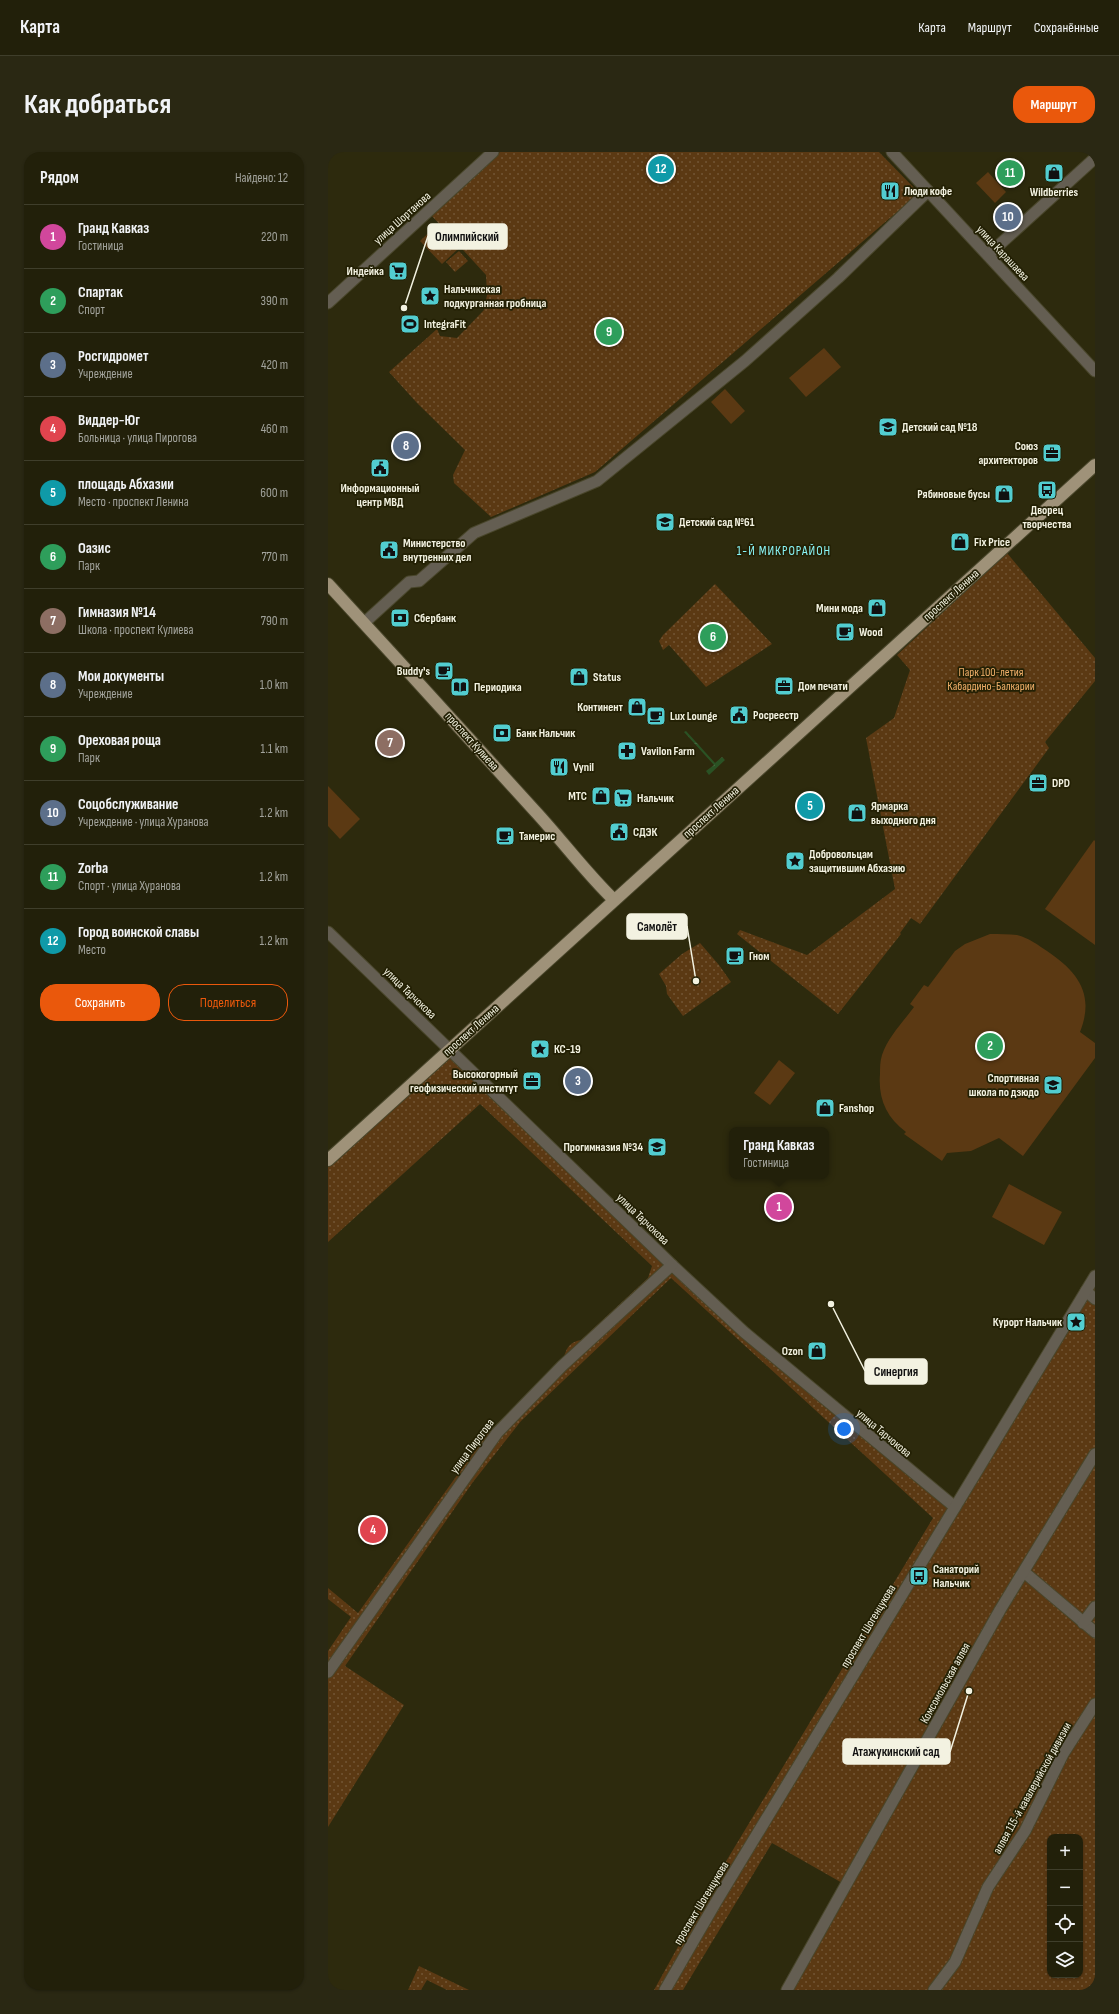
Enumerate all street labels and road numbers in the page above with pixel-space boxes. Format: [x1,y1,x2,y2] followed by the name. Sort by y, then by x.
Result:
[371,189,434,248] street label: улица Шортанова
[973,222,1033,285] street label: улица Карашаева
[920,566,983,624] street label: проспект Ленина
[442,709,502,774] street label: проспект Кулиева
[680,783,743,841] street label: проспект Ленина
[380,964,439,1023] street label: улица Тарчокова
[440,1001,503,1059] street label: проспект Ленина
[613,1190,672,1249] street label: улица Тарчокова
[853,1406,915,1461] street label: улица Тарчокова
[447,1416,498,1477] street label: улица Пирогова
[838,1581,899,1671] street label: проспект Шогенцукова
[917,1640,974,1726] street label: Комсомольская аллея
[990,1720,1075,1857] street label: аллея 115-й кавалерийской дивизии
[671,1858,732,1948] street label: проспект Шогенцукова

